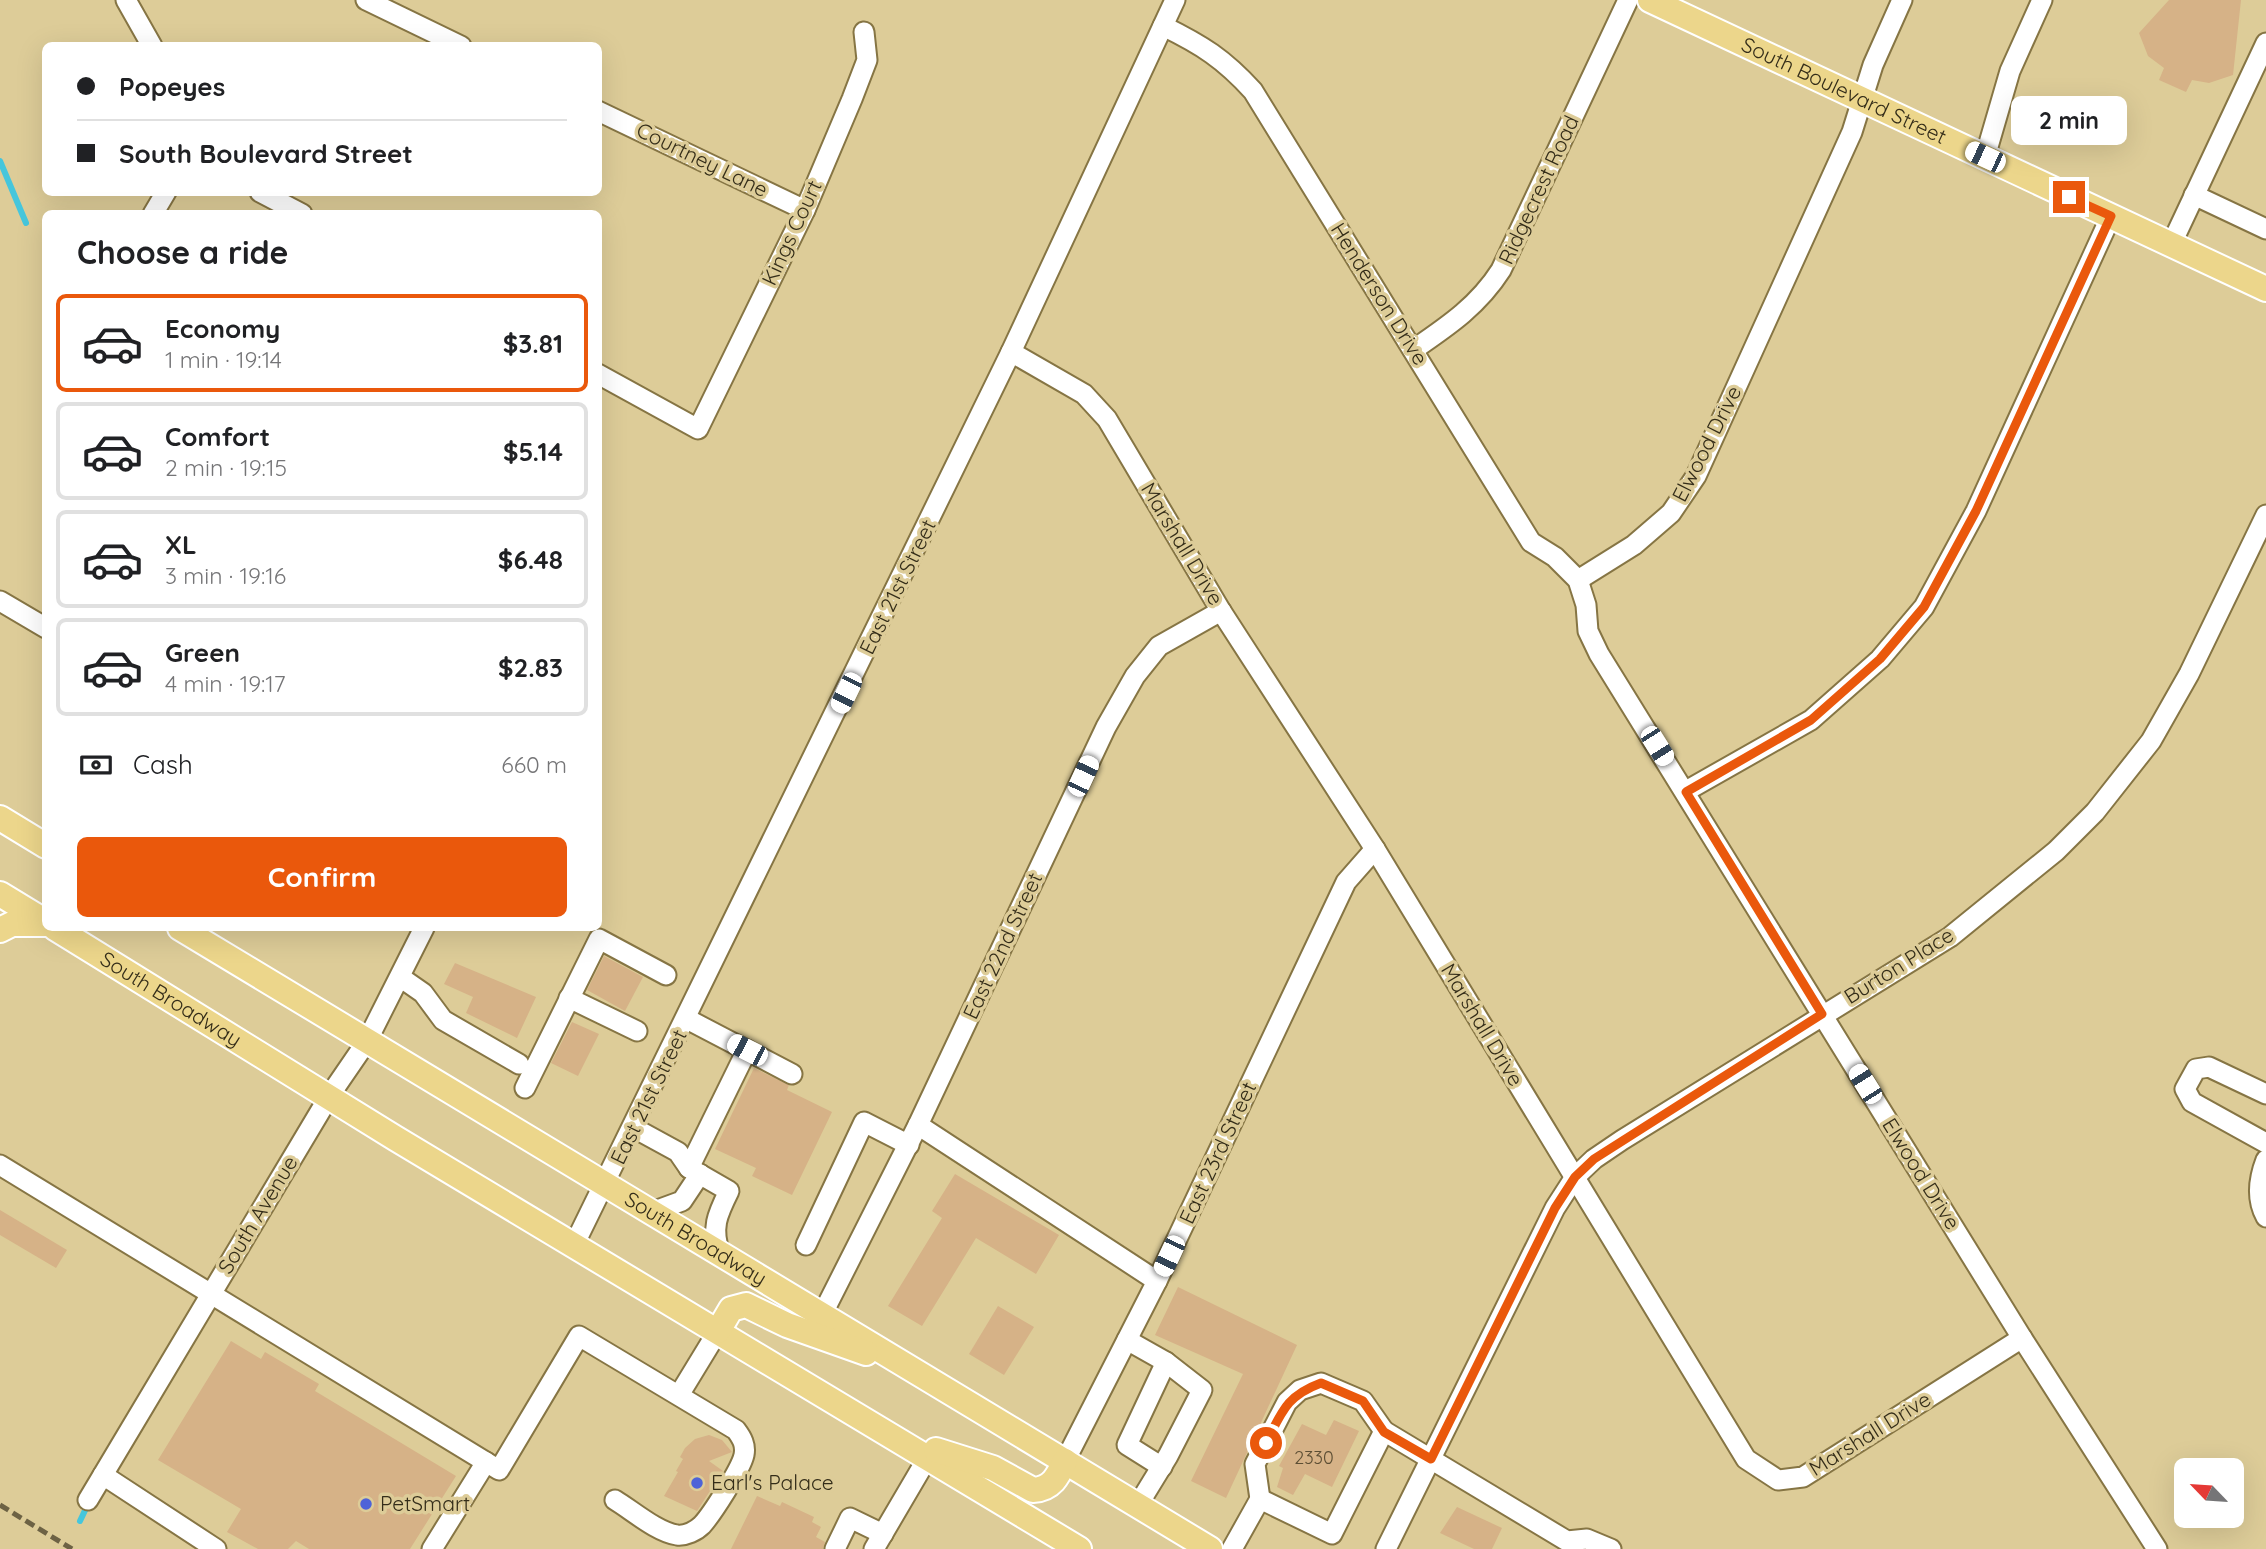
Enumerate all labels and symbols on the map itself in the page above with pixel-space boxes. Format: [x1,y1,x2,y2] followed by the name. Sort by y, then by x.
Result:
[1738,31,1951,149] street label: South Boulevard Street
[2011,96,2127,144] callout: 2 min
[1492,111,1584,268] street label: Ridgecrest Road
[632,116,772,202] street label: Courtney Lane
[1962,139,2009,175] car
[755,176,827,289] street label: Kings Court
[2053,181,2085,213] route end
[1326,218,1434,369] street label: Henderson Drive
[1666,381,1746,506] street label: Elwood Drive
[1136,477,1230,610] street label: Marshall Drive
[853,515,941,658] street label: East 21st Street
[828,670,865,716] car
[1637,723,1678,769] car
[1065,753,1102,799] car
[957,868,1047,1023] street label: East 22nd Street
[1839,921,1958,1009] street label: Burton Place
[96,945,247,1052] street label: South Broadway
[1436,958,1530,1091] street label: Marshall Drive
[604,1025,692,1168] street label: East 21st Street
[724,1031,771,1069] car
[1845,1061,1886,1107] car
[1173,1078,1261,1228] street label: East 23rd Street
[1877,1113,1966,1234] street label: Elwood Drive
[212,1151,303,1278] street label: South Avenue
[620,1185,772,1291] street label: South Broadway
[1151,1233,1188,1279] car
[1804,1385,1935,1481] street label: Marshall Drive
[1250,1427,1282,1459] route start
[1294,1446,1334,1469] house number: 2330
[2174,1458,2244,1528] north arrow
[711,1469,834,1495] place label: Earl's Palace
[689,1475,705,1491] marker: Earl's Palace
[380,1490,470,1516] place label: PetSmart
[358,1496,374,1512] marker: PetSmart

